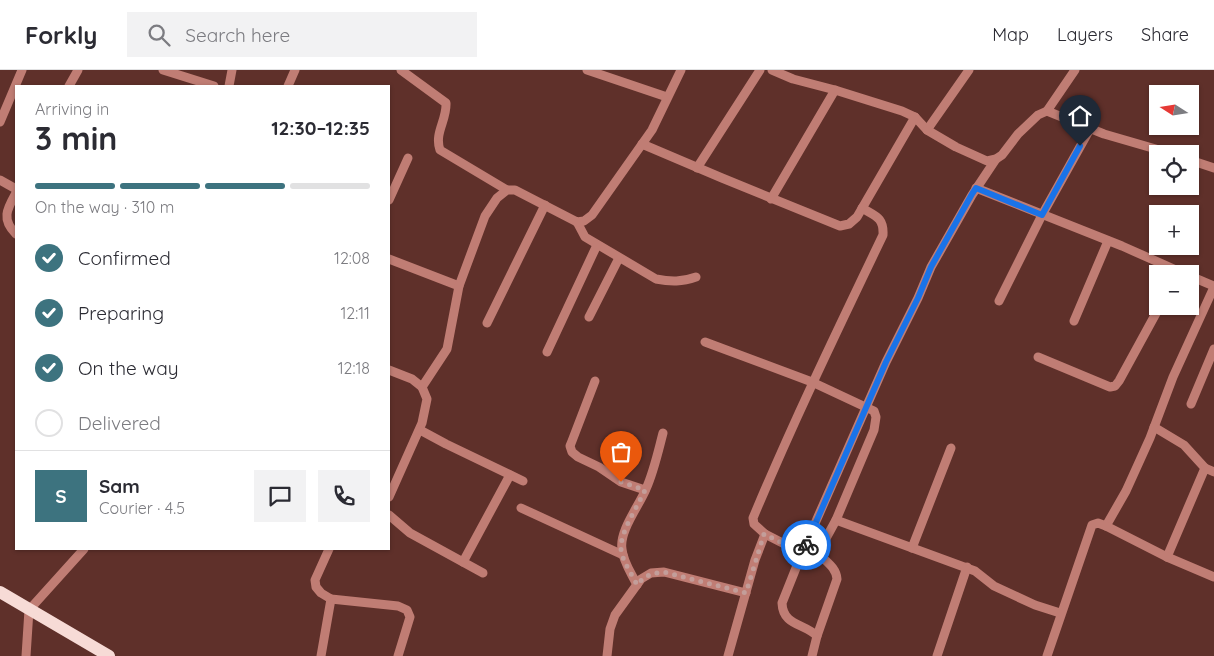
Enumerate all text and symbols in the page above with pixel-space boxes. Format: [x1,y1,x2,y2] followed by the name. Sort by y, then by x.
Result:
[127,12,477,57] search box
[25,20,97,50] text: Forkly
[145,21,173,49] icon: search
[185,23,290,47] text: Search here
[992,23,1029,46] text: Map
[1057,23,1113,46] text: Layers
[1141,23,1189,46] text: Share
[1149,85,1199,135] north arrow
[1149,85,1199,315] map controls
[1059,95,1101,146] pin
[35,99,109,119] text: Arriving in
[1066,102,1094,130] icon: home
[271,116,370,140] text: 12:30–12:35
[35,118,117,158] text: 3 min
[1149,145,1199,195] button: locate
[35,197,174,217] text: On the way · 310 m
[1149,205,1199,255] button: +
[35,244,63,272] icon: check
[78,246,171,270] text: Confirmed
[334,248,370,268] text: 12:08
[1149,265,1199,315] button: −
[35,299,63,327] icon: check
[78,301,164,325] text: Preparing
[340,303,370,323] text: 12:11
[35,354,63,382] icon: check
[78,356,179,380] text: On the way
[338,358,370,378] text: 12:18
[78,411,161,435] text: Delivered
[600,431,642,482] pin
[607,438,635,466] icon: bag
[254,470,306,522] button: chat
[318,470,370,522] button: phone
[99,474,140,498] text: Sam
[55,484,67,508] text: S
[99,498,185,518] text: Courier · 4.5
[781,520,831,570] courier
[792,531,820,559] icon: bike

